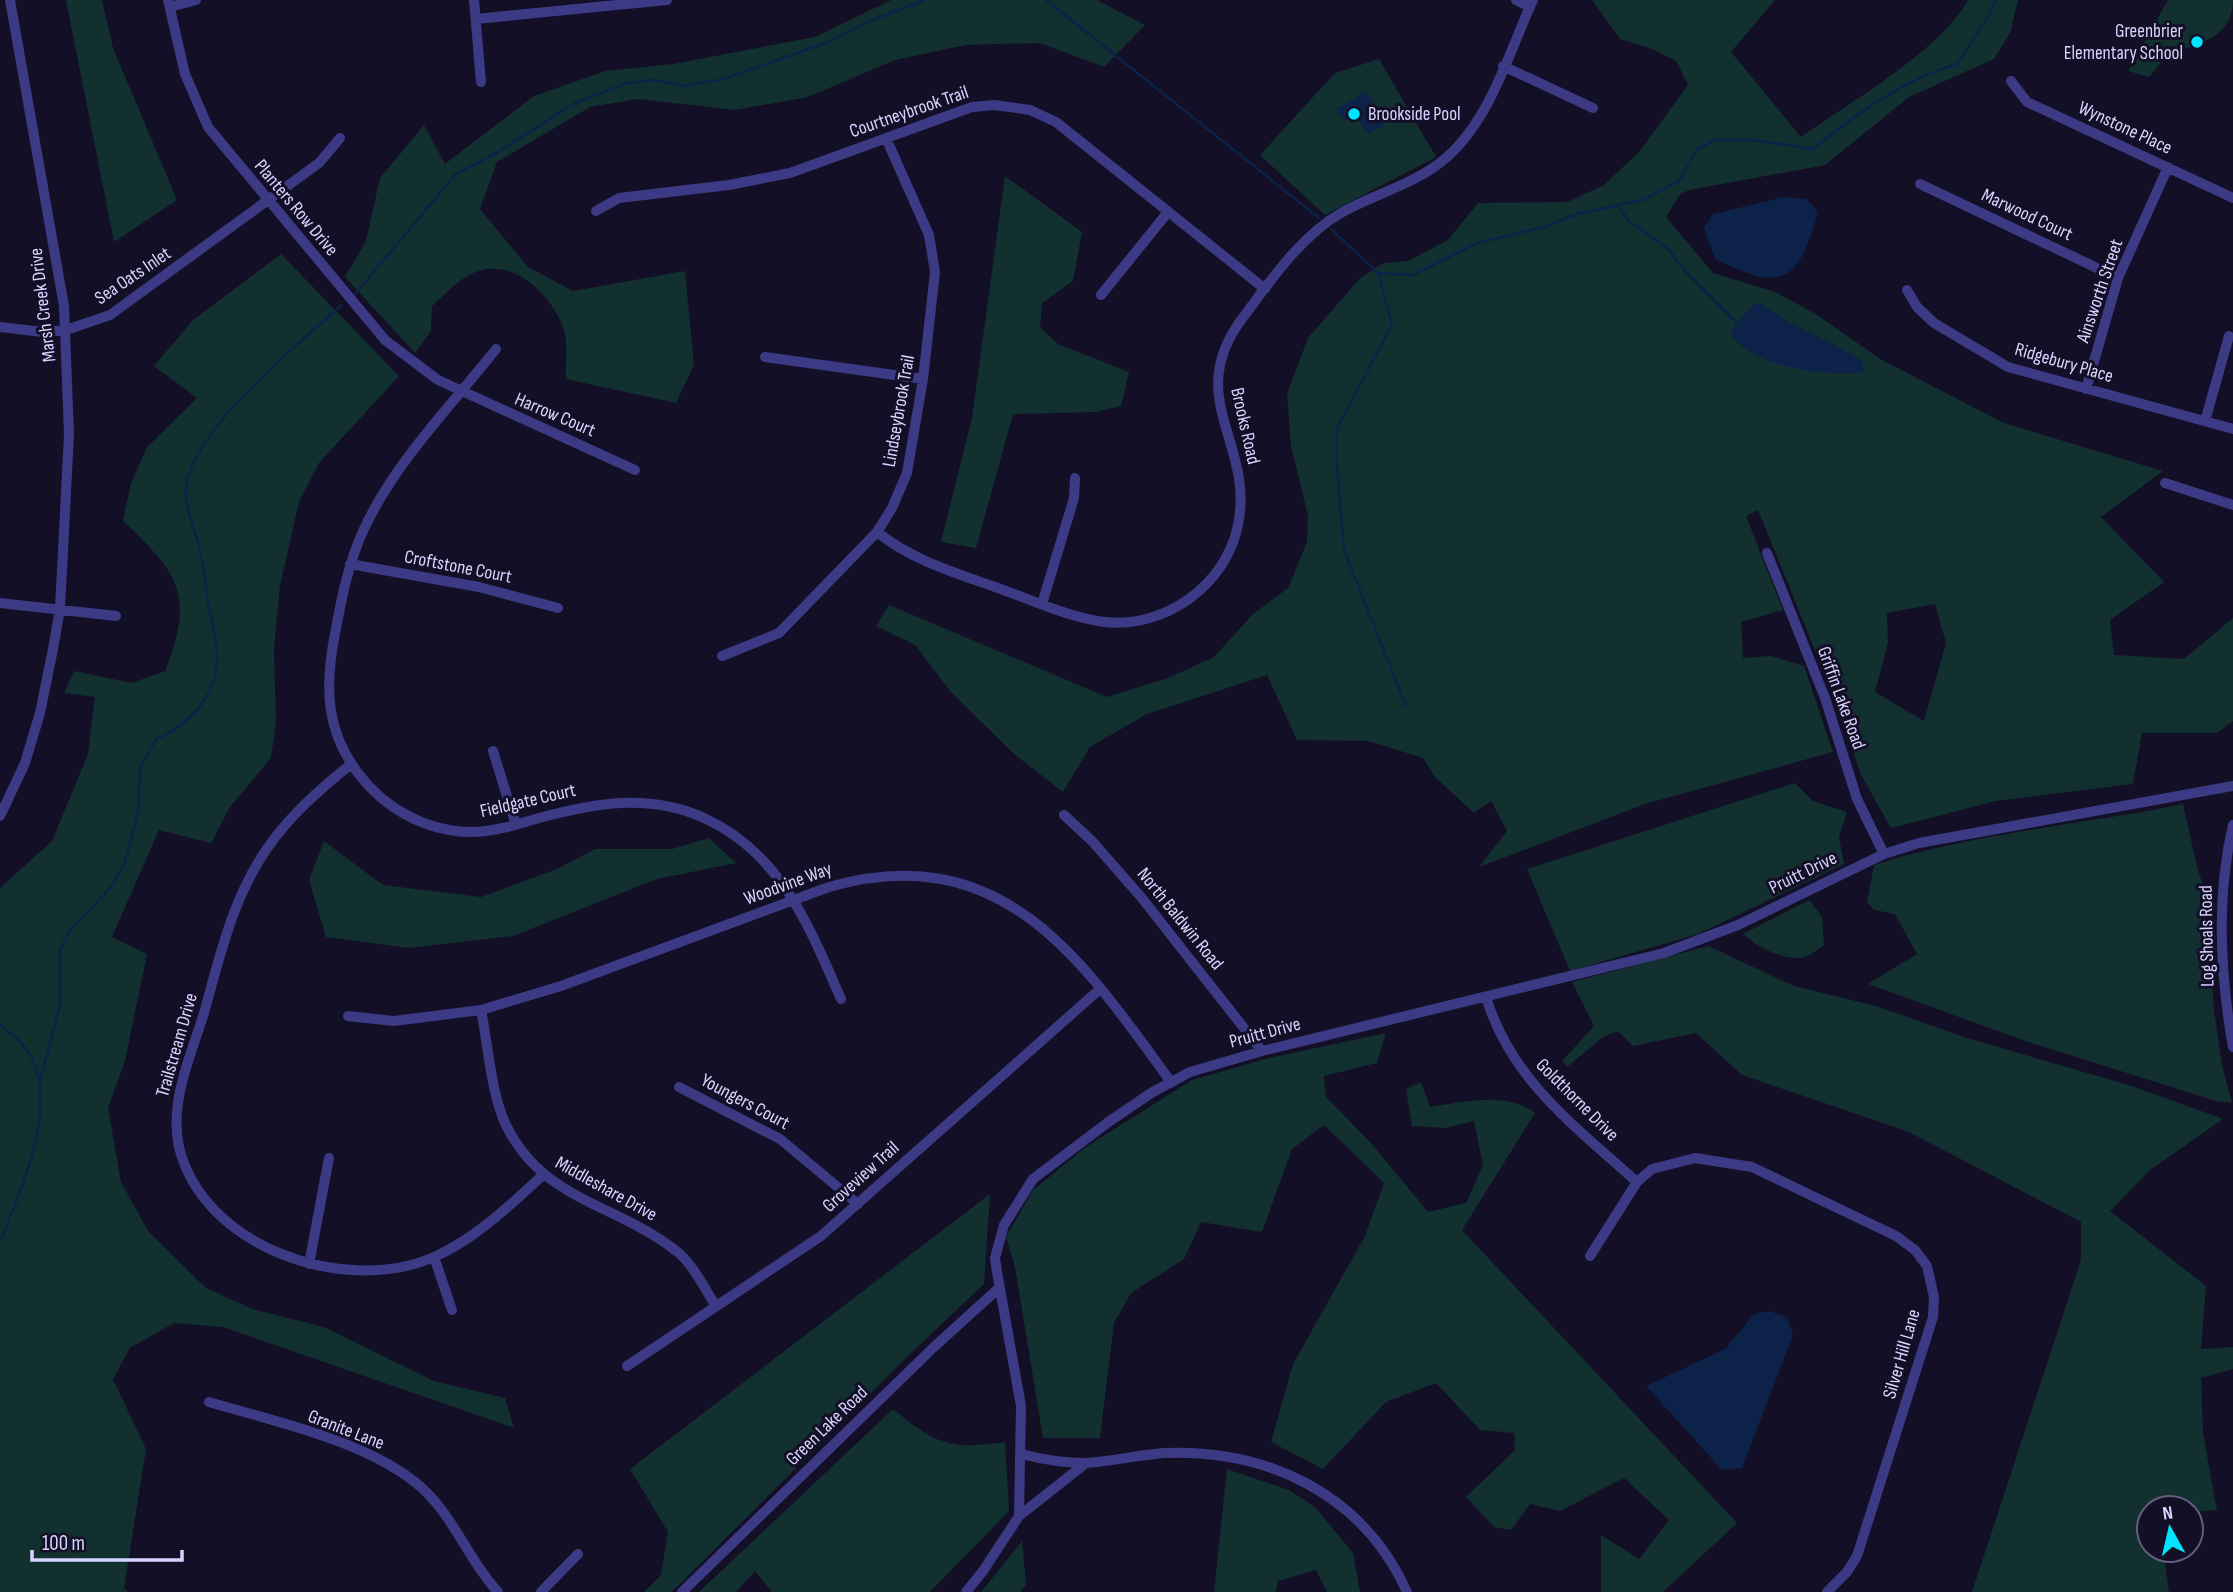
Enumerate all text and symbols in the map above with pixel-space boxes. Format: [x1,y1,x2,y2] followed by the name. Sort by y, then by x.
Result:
[2064,20,2184,65] place label: Greenbrier Elementary School
[2189,34,2205,50] marker: Greenbrier Elementary School
[847,81,971,143] street label: Courtneybrook Trail
[2074,96,2176,160] street label: Wynstone Place
[1368,103,1461,126] place label: Brookside Pool
[1346,106,1362,122] marker: Brookside Pool
[249,155,343,261] street label: Planters Row Drive
[1978,184,2076,246] street label: Marwood Court
[2071,236,2128,347] street label: Ainsworth Street
[90,242,176,310] street label: Sea Oats Inlet
[25,247,61,363] street label: Marsh Creek Drive
[2012,338,2116,388] street label: Ridgebury Place
[878,353,920,469] street label: Lindseybrook Trail
[1225,385,1265,467] street label: Brooks Road
[511,388,599,442] street label: Harrow Court
[402,545,514,589] street label: Croftstone Court
[1812,643,1870,753] street label: Griffin Lake Road
[478,779,578,823] street label: Fieldgate Court
[1765,847,1841,899] street label: Pruitt Drive
[741,857,836,911] street label: Woodvine Way
[1132,863,1228,975] street label: North Baldwin Road
[2195,885,2219,987] street label: Log Shoals Road
[151,990,203,1100] street label: Trailstream Drive
[1227,1012,1303,1054] street label: Pruitt Drive
[1531,1054,1623,1146] street label: Goldthorne Drive
[697,1069,794,1135] street label: Youngers Court
[818,1137,904,1217] street label: Groveview Trail
[551,1152,661,1226] street label: Middleshare Drive
[1878,1307,1926,1401] street label: Silver Hill Lane
[781,1381,873,1471] street label: Green Lake Road
[304,1405,388,1455] street label: Granite Lane
[2135,1494,2205,1564] north arrow
[2161,1502,2174,1526] text: N
[32,1518,182,1562] scale bar
[42,1531,85,1556] text: 100 m

